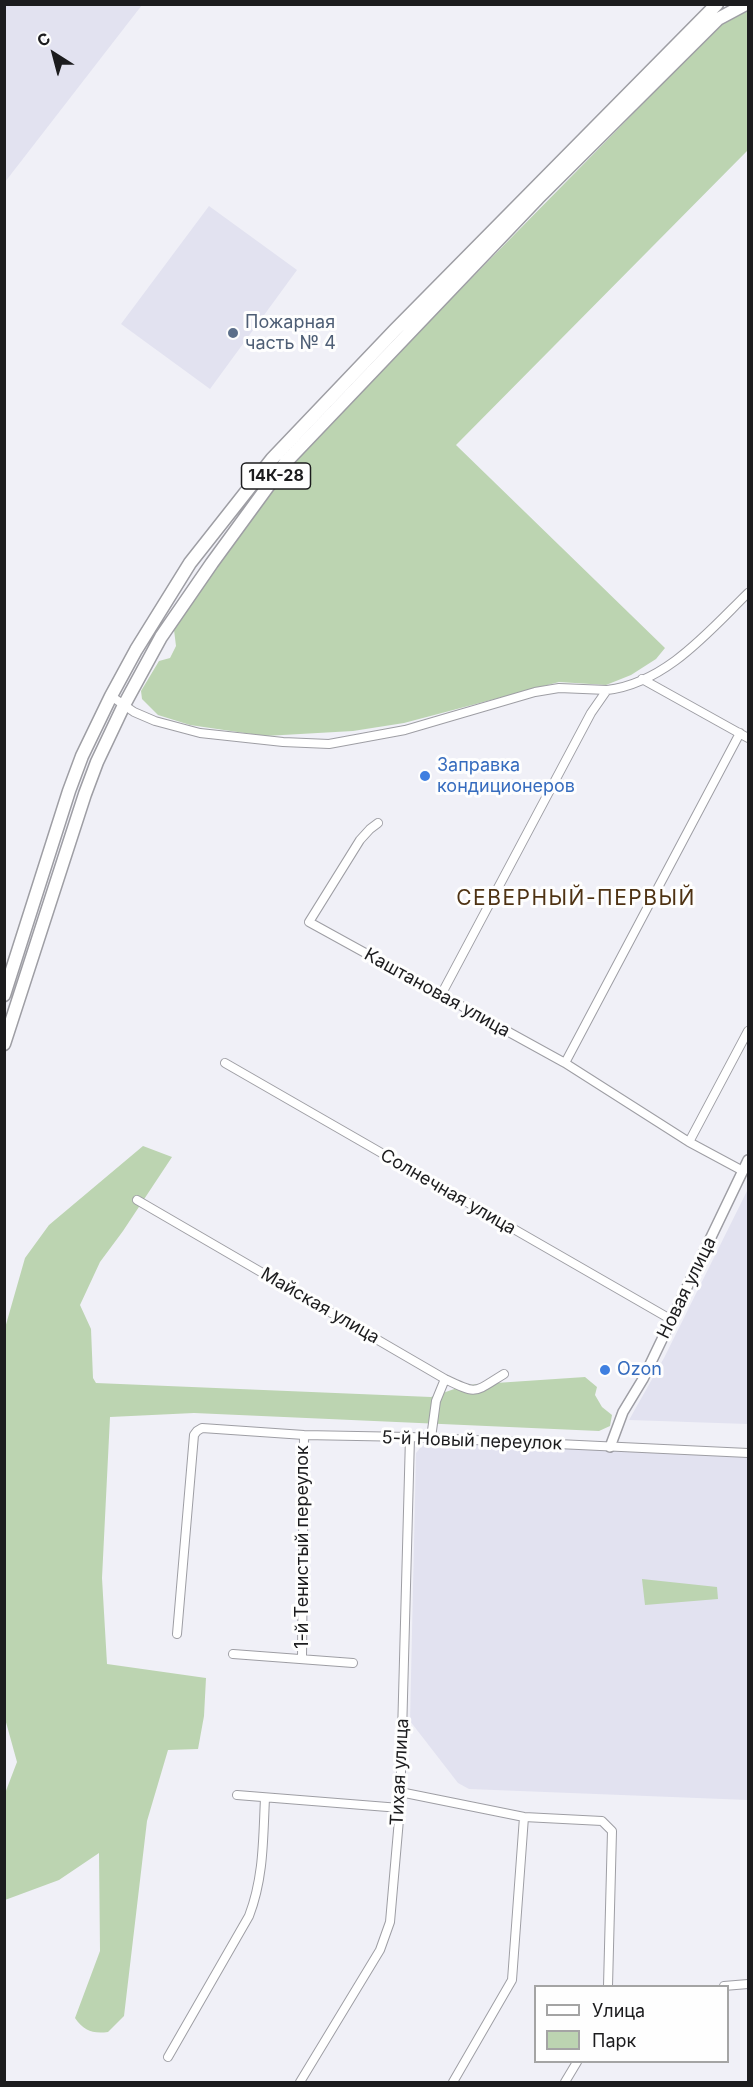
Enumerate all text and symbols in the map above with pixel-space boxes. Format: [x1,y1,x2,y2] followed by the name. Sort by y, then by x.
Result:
[24,24,84,84] north arrow
[33,28,54,51] text: С
[245,312,336,354] place label: Пожарная часть № 4
[226,326,240,340] marker: Пожарная часть № 4
[242,463,310,489] road number: 14К-28
[437,755,575,798] place label: Заправка кондиционеров
[418,769,432,783] marker: Заправка кондиционеров
[456,886,696,912] district label: СЕВЕРНЫЙ-ПЕРВЫЙ
[360,944,514,1042] street label: Каштановая улица
[376,1144,520,1240] street label: Солнечная улица
[653,1234,721,1342] street label: Новая улица
[257,1263,383,1349] street label: Майская улица
[617,1359,662,1381] place label: Ozon
[598,1363,612,1377] marker: Ozon
[381,1427,563,1455] street label: 5-й Новый переулок
[292,1445,314,1649] street label: 1-й Тенистый переулок
[386,1718,414,1826] street label: Тихая улица
[534,1985,729,2063] legend
[592,2000,645,2021] text: Улица
[592,2030,636,2051] text: Парк

